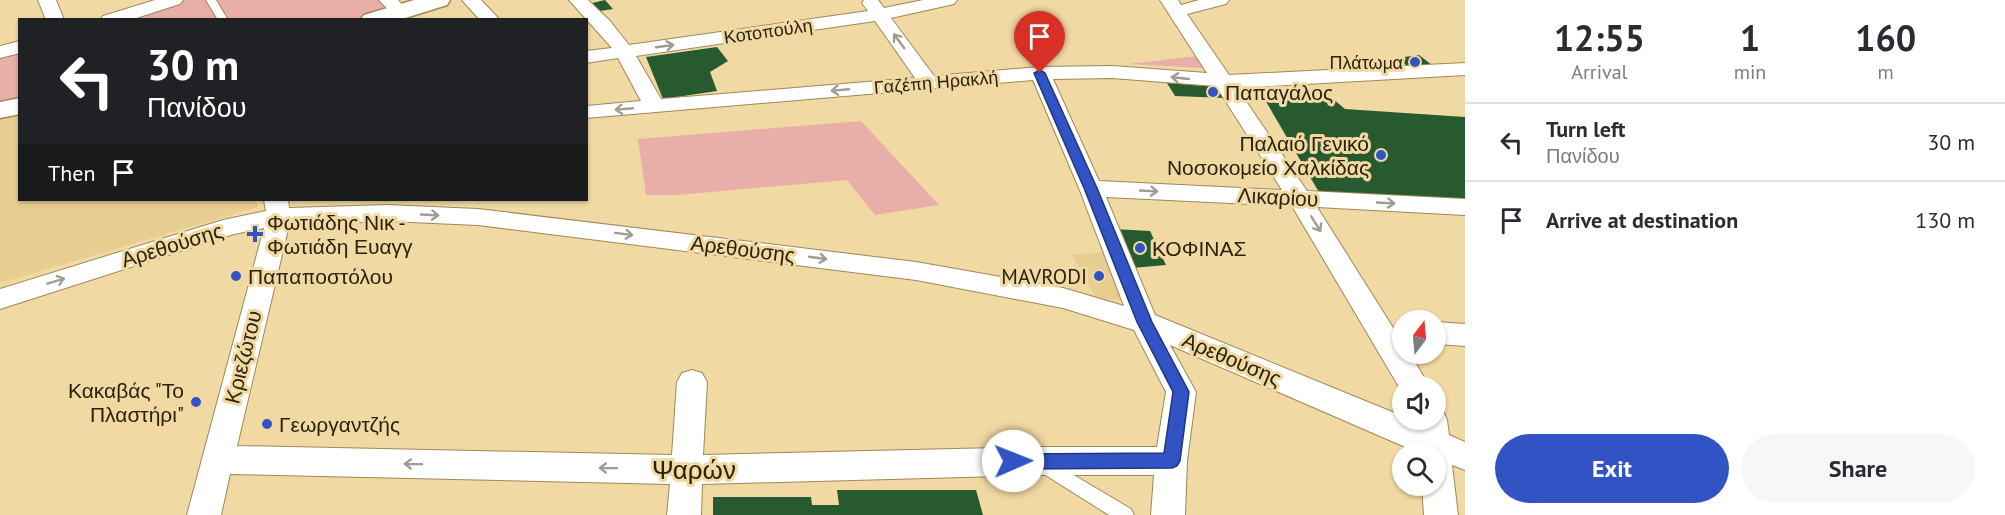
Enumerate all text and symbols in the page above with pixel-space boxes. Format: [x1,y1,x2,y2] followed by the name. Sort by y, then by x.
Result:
[1014,11,1065,73] pin
[722,13,814,49] street label: Κοτοπούλη
[1554,14,1645,61] text: 12:55
[1740,14,1760,61] text: 1
[1855,14,1916,61] text: 160
[1023,20,1056,53] icon: arrive
[892,34,905,50] one-way arrow
[147,37,239,92] text: 30 m
[655,40,675,51] one-way arrow
[48,42,126,120] icon: left
[1330,51,1403,74] place label: Πλάτωμα
[1408,55,1422,69] marker: Πλάτωμα
[1571,59,1627,85] text: Arrival
[1734,59,1766,85] text: min
[1878,59,1894,85] text: m
[873,65,999,99] street label: Γαζέπη Ηρακλή
[1171,72,1191,83] one-way arrow
[1225,79,1333,106] place label: Παπαγάλος
[830,85,850,96] one-way arrow
[1206,85,1220,99] marker: Παπαγάλος
[147,90,246,124] text: Πανίδου
[615,104,635,115] one-way arrow
[1546,115,1626,143] text: Turn left
[1495,126,1528,159] icon: left
[1927,128,1975,156] text: 30 m
[1167,130,1369,181] place label: Παλαιό Γενικό Νοσοκομείο Χαλκίδας
[1546,143,1620,169] text: Πανίδου
[1374,148,1388,162] marker: Παλαιό Γενικό Νοσοκομείο Χαλκίδας
[107,156,140,189] icon: arrive
[48,159,95,187] text: Then
[1237,181,1319,213] street label: Λικαρίου
[1139,185,1159,196] one-way arrow
[1375,197,1395,208] one-way arrow
[1495,204,1528,237] icon: arrive
[1546,206,1738,234] text: Arrive at destination
[1915,206,1975,234] text: 130 m
[267,209,413,260] place label: Φωτιάδης Νικ - Φωτιάδη Ευαγγ
[420,210,440,221] one-way arrow
[1310,216,1323,233] one-way arrow
[118,217,226,273] street label: Αρεθούσης
[248,227,262,241] marker: Φωτιάδης Νικ - Φωτιάδη Ευαγγ
[614,228,634,239] one-way arrow
[689,229,797,269] street label: Αρεθούσης
[1152,235,1246,262] place label: ΚΟΦΙΝΑΣ
[1133,241,1147,255] marker: ΚΟΦΙΝΑΣ
[808,253,827,264] one-way arrow
[248,263,393,290] place label: Παπαποστόλου
[1001,263,1087,290] place label: MAVRODI
[229,269,243,283] marker: Παπαποστόλου
[1092,269,1106,283] marker: MAVRODI
[46,275,65,286] one-way arrow
[218,308,268,406] street label: Κριεζώτου
[1392,310,1446,364] north arrow
[1392,310,1446,496] map controls
[1178,326,1286,392] street label: Αρεθούσης
[1392,376,1446,430] button: sound
[68,377,184,428] place label: Κακαβάς "Το Πλαστήρι"
[189,395,203,409] marker: Κακαβάς "Το Πλαστήρι"
[279,411,400,438] place label: Γεωργαντζής
[260,417,274,431] marker: Γεωργαντζής
[981,429,1045,493] position arrow
[1495,434,1729,503] button: Exit
[1741,434,1975,503] button: Share
[1392,442,1446,496] button: search
[652,453,736,486] street label: Ψαρών
[404,458,424,470] one-way arrow
[599,462,619,474] one-way arrow

